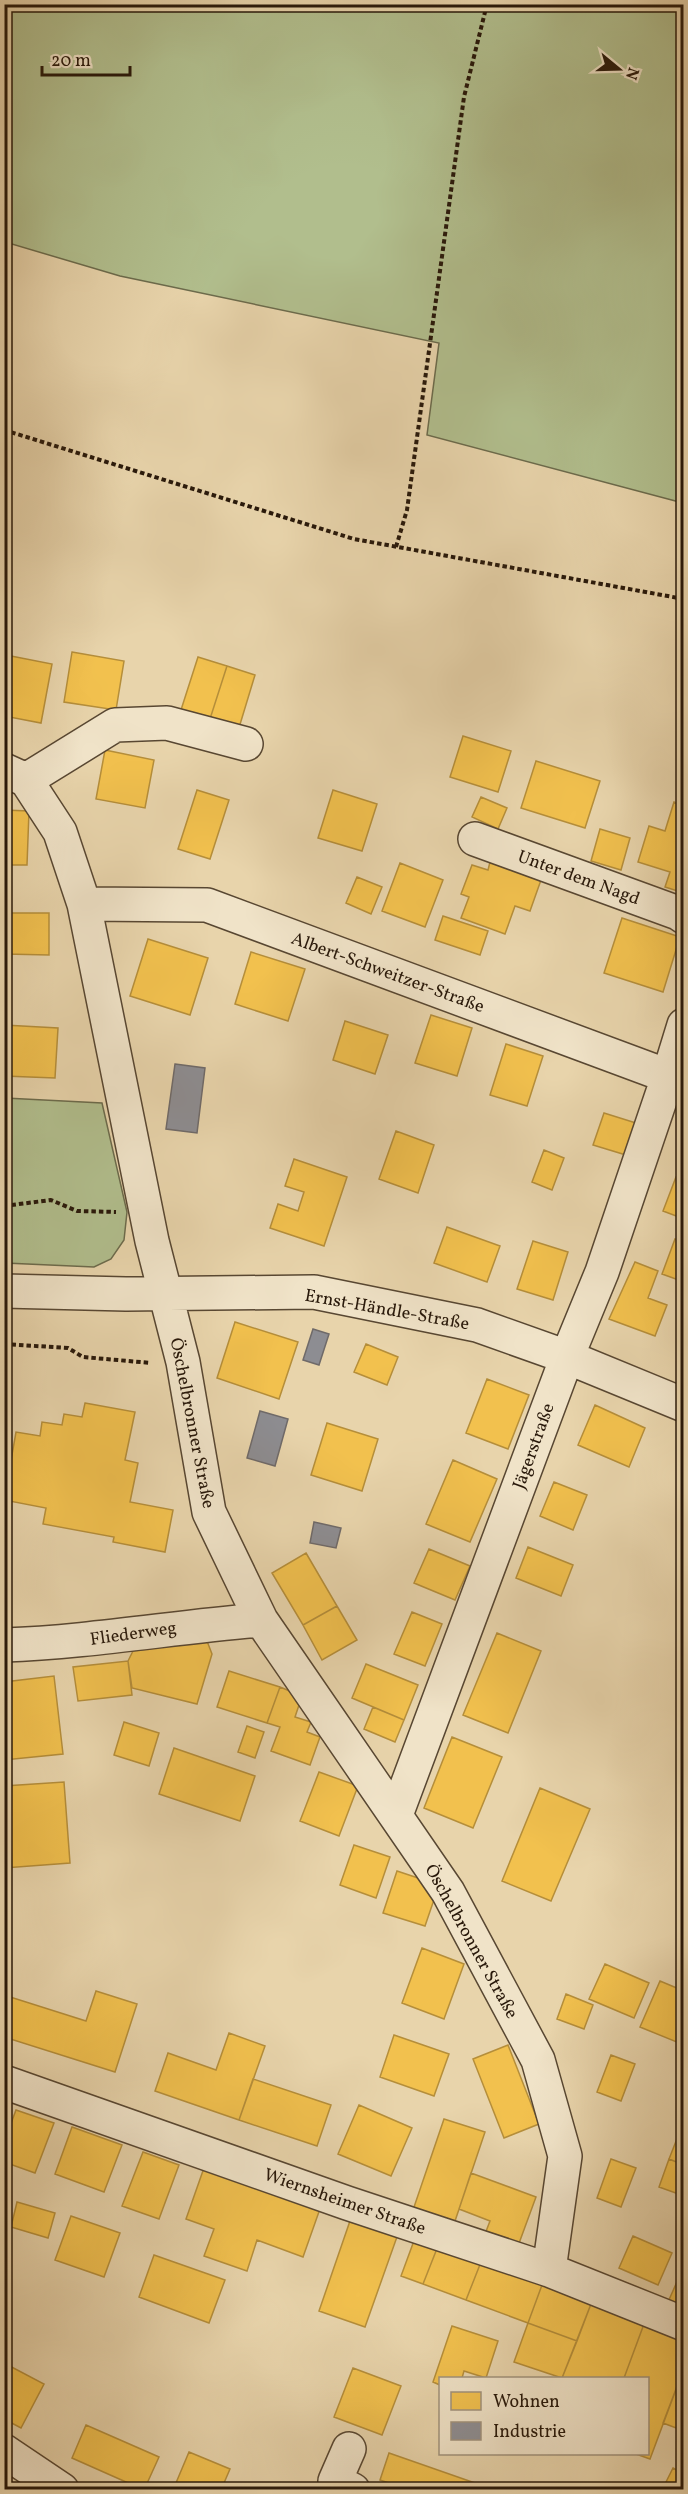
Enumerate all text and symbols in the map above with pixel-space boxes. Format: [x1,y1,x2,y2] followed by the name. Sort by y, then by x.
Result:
[42,39,130,77] scale bar
[589,39,649,99] north arrow
[51,49,91,74] text: 20 m
[619,64,644,83] text: N
[514,845,643,912] street label: Unter dem Nagd
[287,927,487,1020] street label: Albert-Schweitzer-Straße
[302,1284,471,1337] street label: Ernst-Händle-Straße
[163,1336,220,1511] street label: Öschelbronner Straße
[507,1400,562,1493] street label: Jägerstraße
[88,1616,178,1653] street label: Fliederweg
[418,1860,524,2024] street label: Öschelbronner Straße
[260,2163,429,2242] street label: Wiernsheimer Straße
[439,2377,649,2455] legend
[493,2390,560,2415] text: Wohnen
[493,2420,566,2445] text: Industrie

